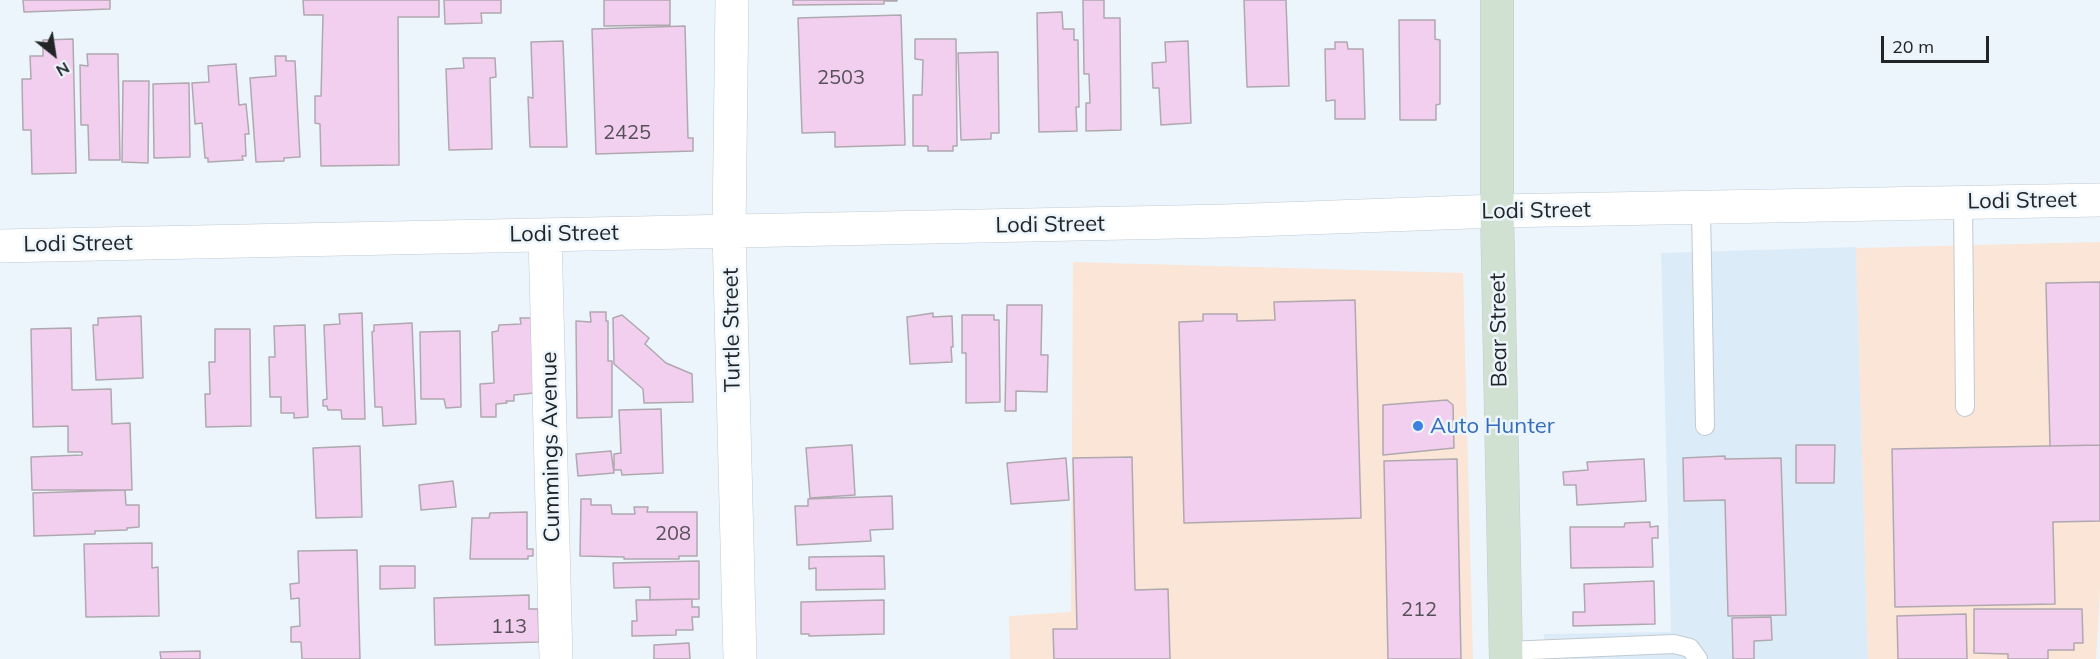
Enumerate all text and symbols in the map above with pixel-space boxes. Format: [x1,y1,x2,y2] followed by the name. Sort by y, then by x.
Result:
[24,24,84,84] north arrow
[1884,24,1992,62] scale bar
[1892,35,1934,58] text: 20 m
[53,58,73,81] text: N
[817,66,865,90] house number: 2503
[603,121,651,145] house number: 2425
[1967,187,2077,215] street label: Lodi Street
[1481,197,1591,225] street label: Lodi Street
[995,211,1105,239] street label: Lodi Street
[509,220,619,248] street label: Lodi Street
[23,230,133,258] street label: Lodi Street
[718,268,746,392] street label: Turtle Street
[1485,272,1513,388] street label: Bear Street
[536,351,566,543] street label: Cummings Avenue
[1430,413,1555,439] place label: Auto Hunter
[1411,419,1425,433] marker: Auto Hunter
[655,522,691,546] house number: 208
[1401,598,1437,622] house number: 212
[491,615,527,639] house number: 113

